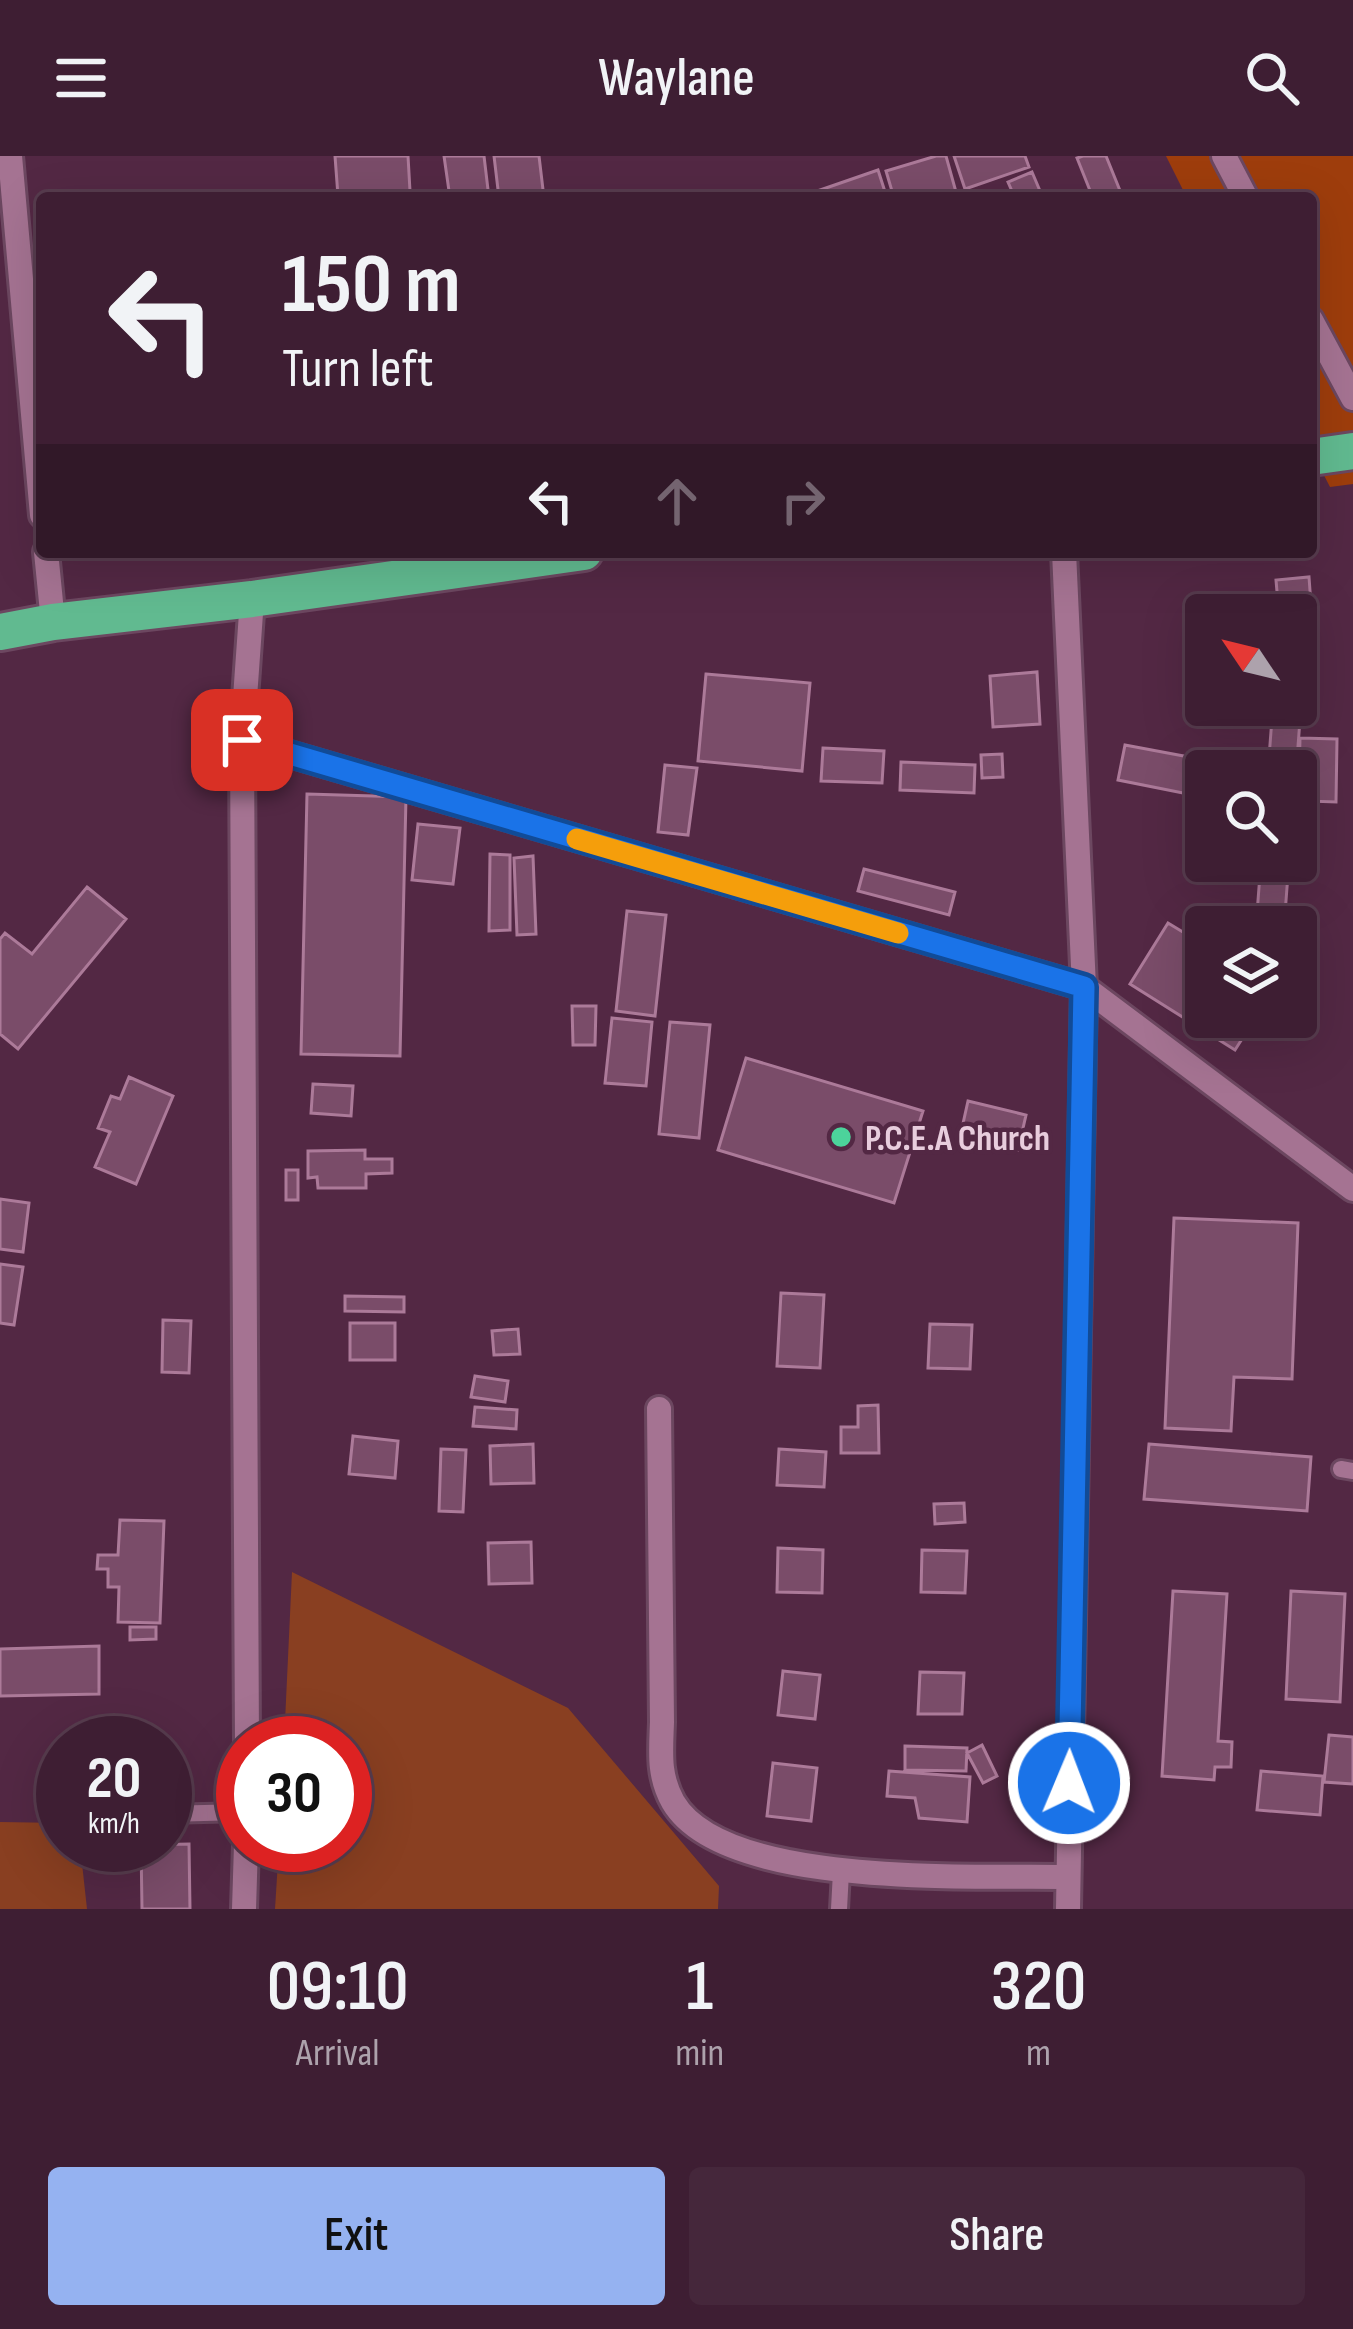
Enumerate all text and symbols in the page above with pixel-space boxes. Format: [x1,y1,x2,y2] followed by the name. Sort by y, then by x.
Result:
[48,45,114,111] icon: menu
[1239,45,1305,111] icon: search
[598,46,755,111] text: Waylane
[282,235,461,336] text: 150 m
[84,240,240,396] icon: left
[282,337,434,402] text: Turn left
[518,468,584,534] icon: left
[644,468,710,534] icon: ahead
[770,468,836,534] icon: right
[1185,594,1317,726] north arrow
[1185,594,1317,1038] map controls
[191,689,293,791] pin
[209,707,275,773] icon: arrive
[1185,750,1317,882] button: search
[1185,906,1317,1038] button: layers
[865,1118,1050,1161] place label: P.C.E.A Church
[828,1124,854,1150] marker: P.C.E.A Church
[216,1716,372,1872] speed limit sign: 30
[1006,1720,1132,1846] position arrow
[87,1743,141,1815] text: 20
[88,1806,140,1842] text: km/h
[267,1944,409,2031] text: 09:10
[686,1944,713,2031] text: 1
[991,1944,1086,2031] text: 320
[296,2030,380,2077] text: Arrival
[675,2030,724,2077] text: min
[1026,2030,1051,2077] text: m
[48,2167,665,2305] button: Exit
[689,2167,1305,2305] button: Share

